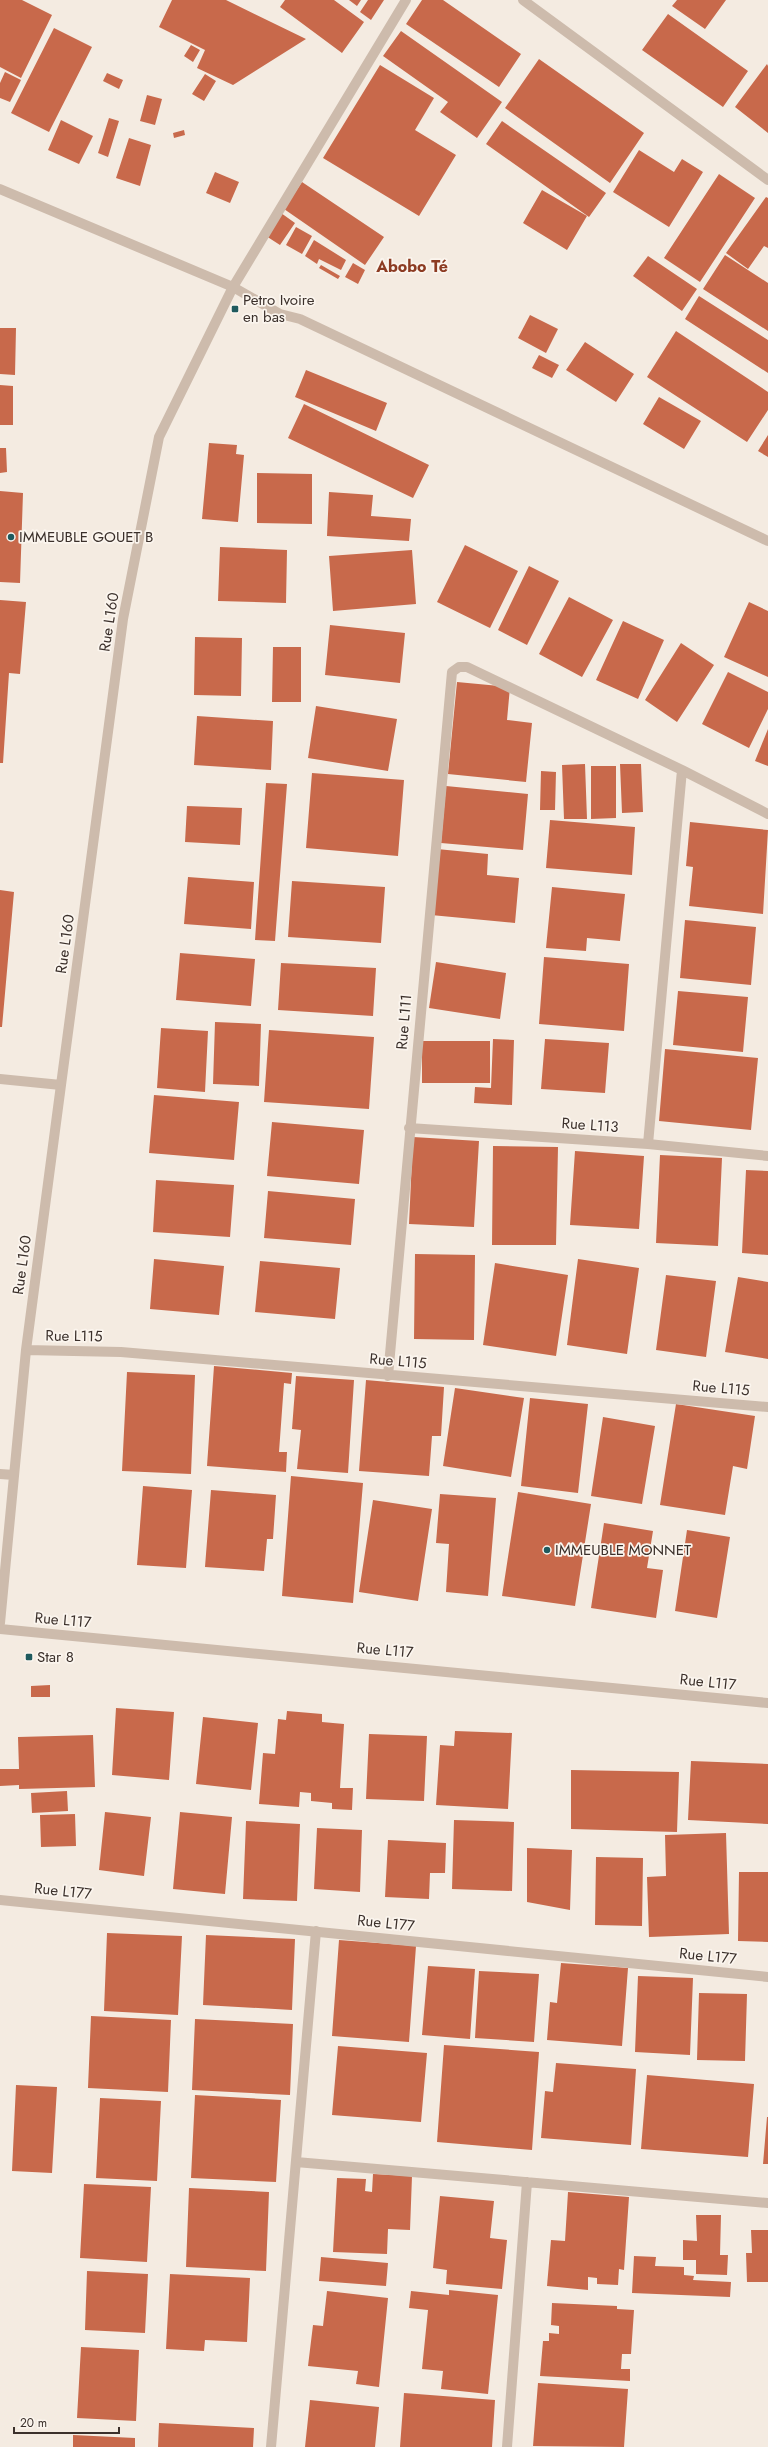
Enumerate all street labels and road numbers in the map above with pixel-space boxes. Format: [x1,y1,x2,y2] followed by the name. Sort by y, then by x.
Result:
[93,591,125,653] street label: Rue L160
[50,913,80,975] street label: Rue L160
[391,993,417,1051] street label: Rue L111
[561,1112,619,1138] street label: Rue L113
[7,1234,37,1296] street label: Rue L160
[45,1325,103,1347] street label: Rue L115
[369,1348,427,1374] street label: Rue L115
[692,1375,750,1401] street label: Rue L115
[34,1607,92,1633] street label: Rue L117
[356,1637,414,1663] street label: Rue L117
[679,1668,737,1696] street label: Rue L117
[33,1877,93,1905] street label: Rue L177
[356,1909,416,1937] street label: Rue L177
[678,1942,738,1970] street label: Rue L177

